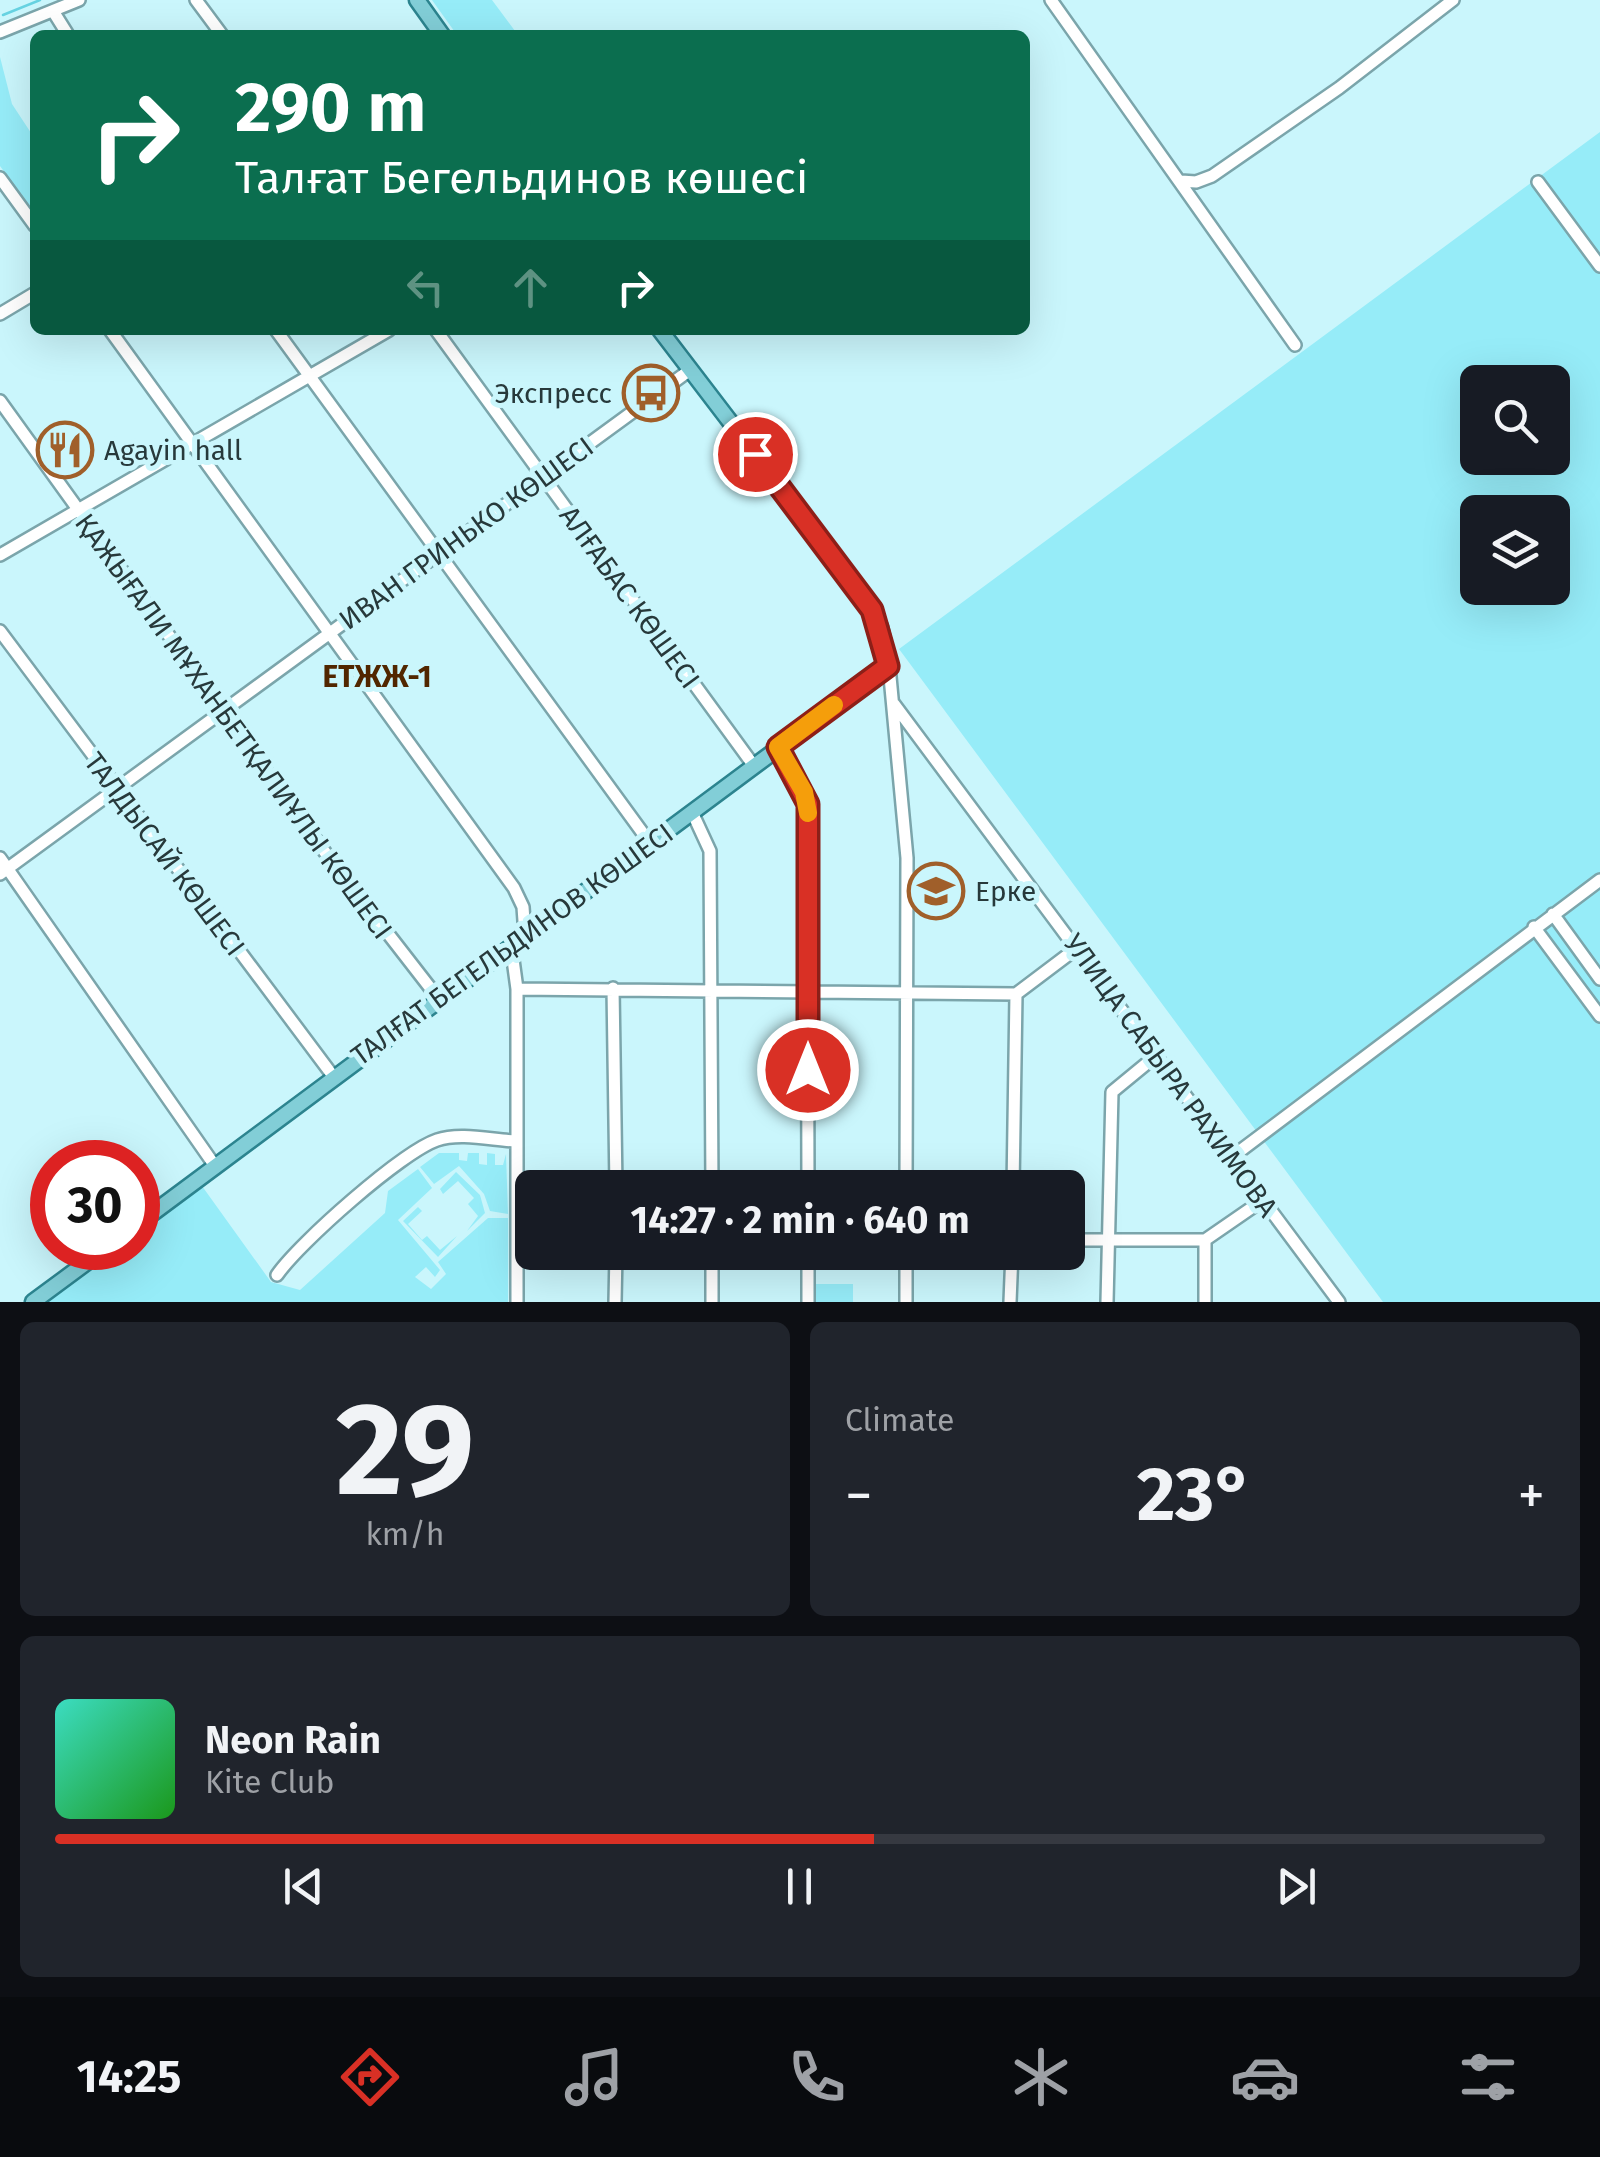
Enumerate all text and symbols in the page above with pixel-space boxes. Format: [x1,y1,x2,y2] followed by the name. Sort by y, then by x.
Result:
[235,66,426,150] text: 290 m
[70,70,200,200] icon: right
[235,151,808,205] text: Талғат Бегельдинов көшесі
[398,260,453,315] icon: left
[503,260,558,315] icon: ahead
[608,260,663,315] icon: right
[621,363,681,423] bus stop icon: Экспресс
[1460,365,1570,605] map controls
[1460,365,1570,475] button: search
[495,377,612,410] place label: Экспресс
[713,412,798,497] pin
[35,420,95,480] restaurant icon: Agayin hall
[728,427,783,482] icon: arrive
[333,430,600,637] street label: ИВАН ГРИНЬКО КӨШЕСІ
[104,434,242,467] place label: Agayin hall
[1460,495,1570,605] button: layers
[552,500,707,695] street label: АЛҒАБАС КӨШЕСІ
[68,507,399,945] street label: ҚАЖЫҒАЛИ МҰХАНБЕТҚАЛИҰЛЫ КӨШЕСІ
[322,659,432,695] district label: ЕТЖЖ-1
[77,746,252,962] street label: ТАЛДЫСАЙ КӨШЕСІ
[345,817,680,1072] street label: ТАЛҒАТ БЕГЕЛЬДИНОВ КӨШЕСІ
[906,861,966,921] school or university icon: Ерке
[975,875,1036,908] place label: Ерке
[1057,927,1284,1223] street label: УЛИЦА САБЫРА РАХИМОВА
[756,1018,860,1122] position arrow
[30,1140,160,1270] speed limit sign: 30
[630,1197,970,1243] text: 14:27 · 2 min · 640 m
[336,1372,474,1528] text: 29
[845,1401,954,1439] text: Climate
[1137,1450,1253,1540] text: 23°
[845,1463,873,1529] text: −
[1518,1463,1545,1529] text: +
[365,1515,445,1553] text: km/h
[205,1717,381,1763] text: Neon Rain
[205,1763,334,1801] text: Kite Club
[276,1859,331,1914] icon: previous
[772,1859,827,1914] icon: pause
[1269,1859,1324,1914] icon: next
[335,2042,405,2112] icon: directions
[559,2042,629,2112] icon: music
[782,2042,852,2112] icon: phone
[1006,2042,1076,2112] icon: climate
[1230,2042,1300,2112] icon: car
[1453,2042,1523,2112] icon: filters
[77,2050,181,2104] text: 14:25

